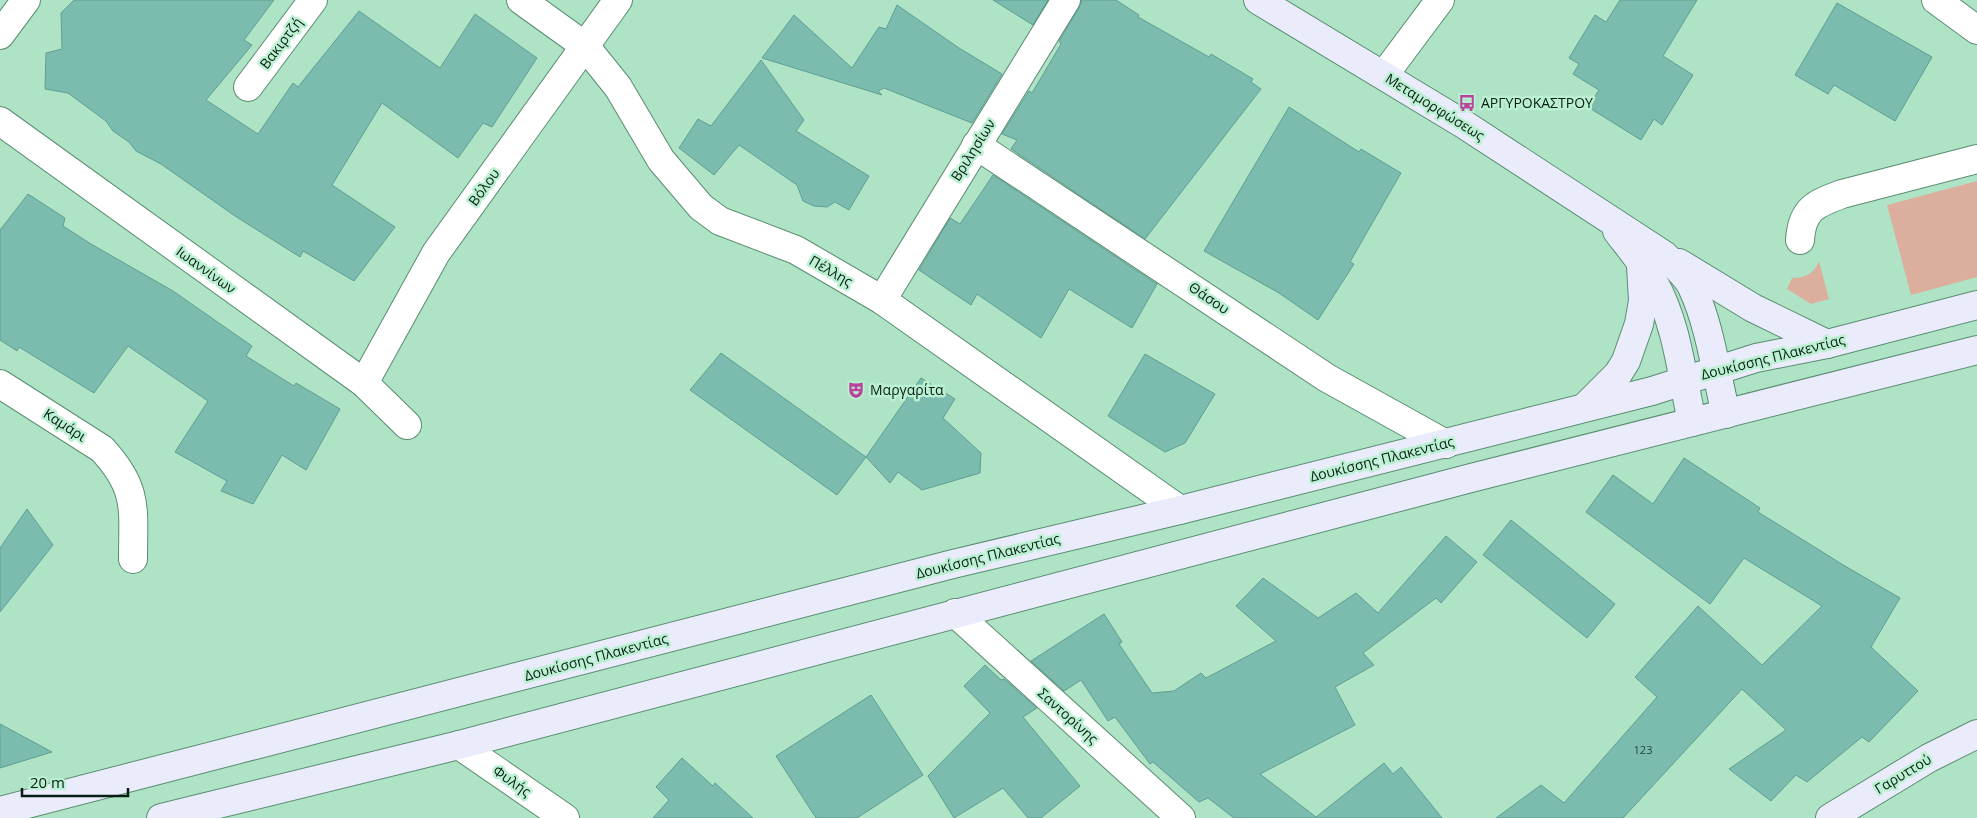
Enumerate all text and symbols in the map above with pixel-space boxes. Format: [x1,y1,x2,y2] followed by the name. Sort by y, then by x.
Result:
[255,13,306,72] street label: Βακιρτζή
[1382,68,1489,145] street label: Μεταμορφώσεως
[1457,93,1477,113] bus stop icon: ΑΡΓΥΡΟΚΑΣΤΡΟΥ
[1481,93,1593,112] place label: ΑΡΓΥΡΟΚΑΣΤΡΟΥ
[946,115,999,184] street label: Βριλησίων
[464,164,504,209] street label: Βόλου
[173,242,240,298] street label: Ιωαννίνων
[806,251,857,291] street label: Πέλλης
[1185,277,1233,318] street label: Θάσου
[1699,329,1847,384] street label: Δουκίσσης Πλακεντίας
[846,380,866,400] theatre icon: Μαργαρίτα
[870,380,944,399] place label: Μαργαρίτα
[40,404,91,446] street label: Καμάρι
[1308,431,1456,486] street label: Δουκίσσης Πλακεντίας
[914,528,1062,583] street label: Δουκίσσης Πλακεντίας
[522,628,670,685] street label: Δουκίσσης Πλακεντίας
[1034,683,1103,748] street label: Σαντορίνης
[1634,742,1652,757] house number: 123
[1871,749,1935,798] street label: Γαρυττού
[489,761,535,801] street label: Φυλής
[22,766,129,798] scale bar
[30,772,65,792] text: 20 m

